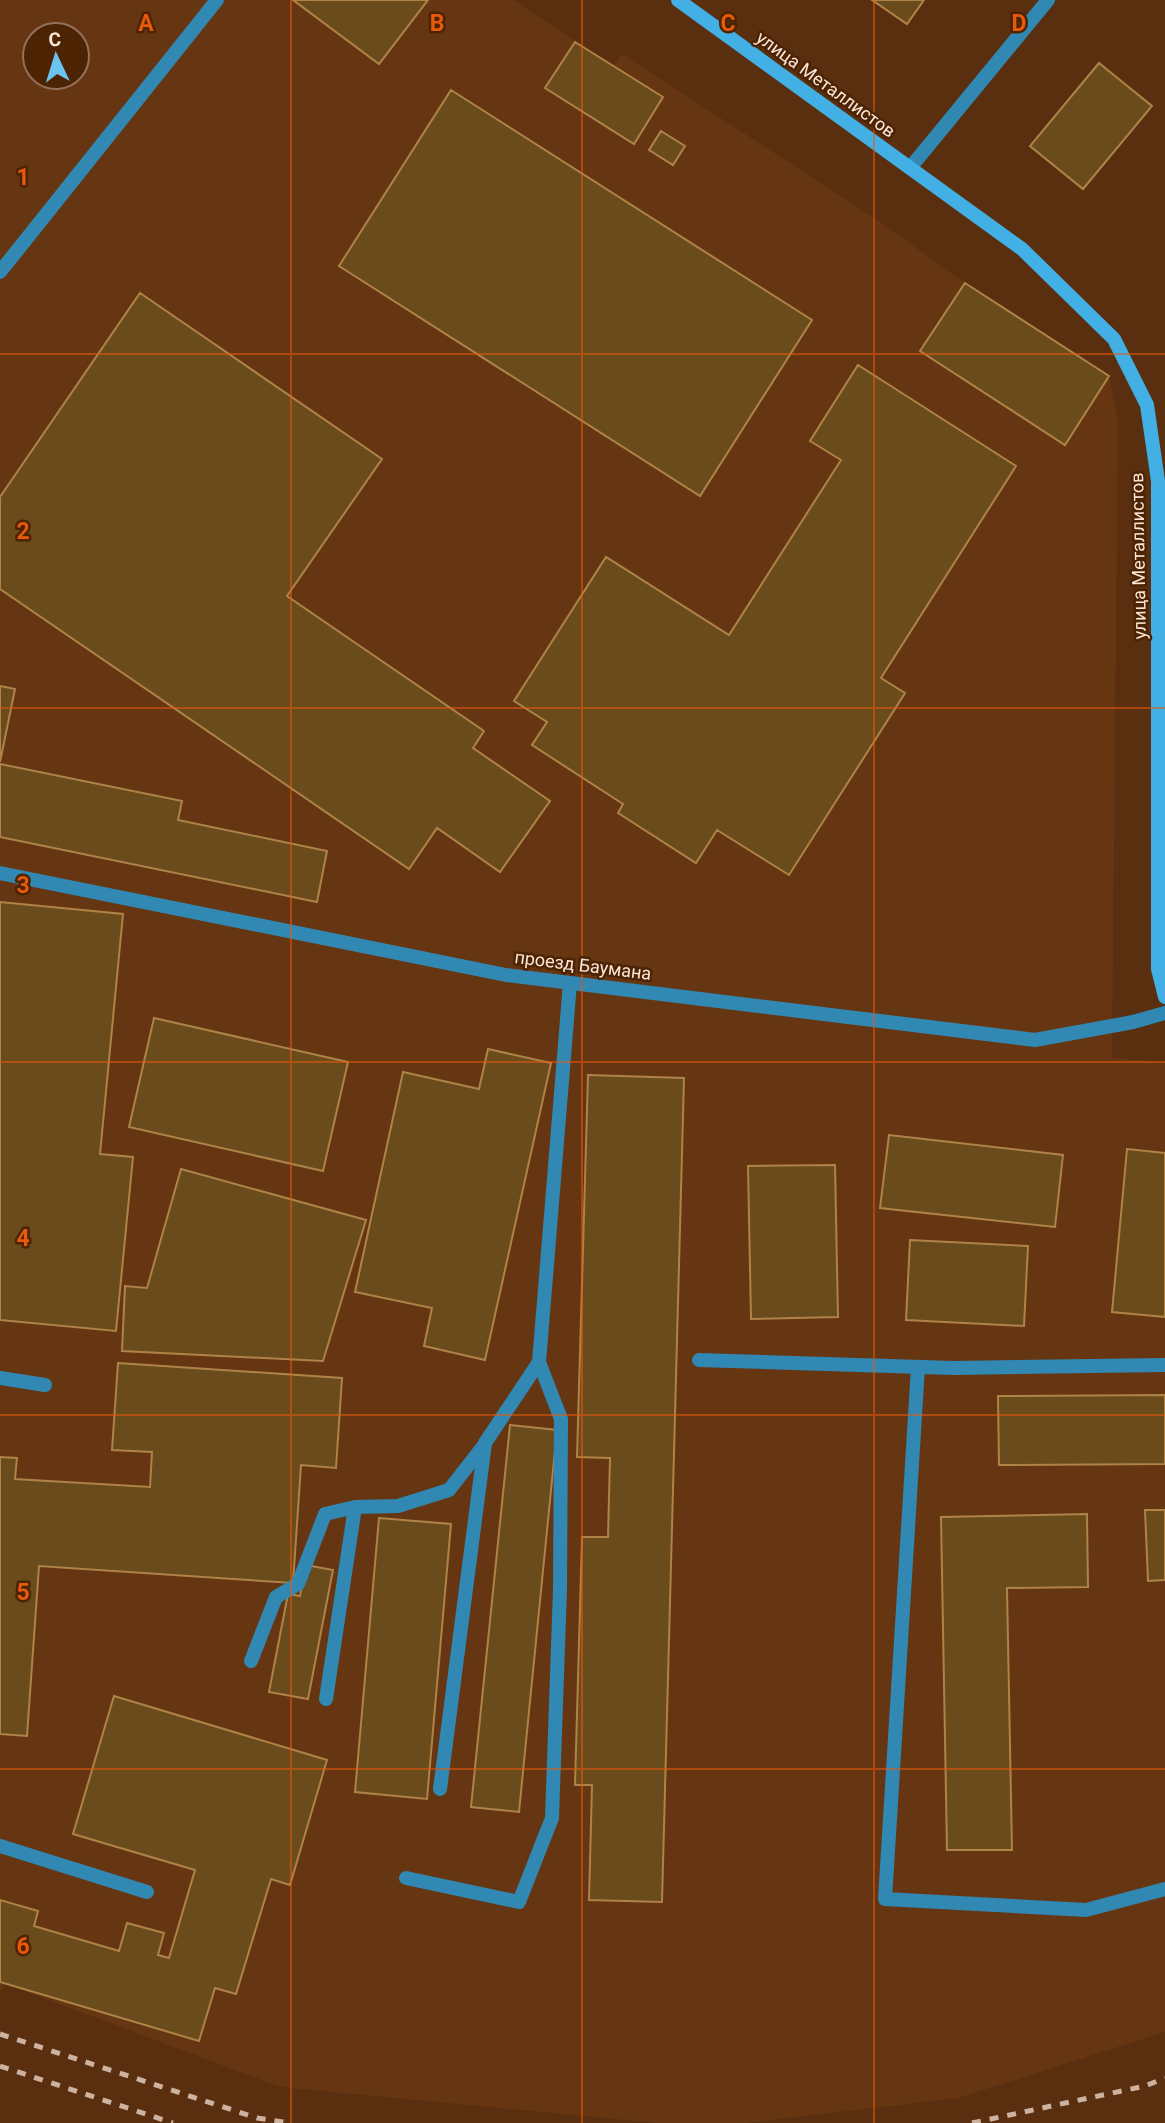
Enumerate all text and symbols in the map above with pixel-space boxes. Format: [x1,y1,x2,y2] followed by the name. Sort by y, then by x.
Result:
[138,10,154,37] text: A
[430,10,444,37] text: B
[720,10,736,37] text: C
[1012,10,1026,37] text: D
[21,21,91,91] north arrow
[752,26,900,142] street label: улица Металлистов
[48,28,62,51] text: С
[16,164,30,191] text: 1
[1126,472,1150,640] street label: улица Металлистов
[16,518,30,545] text: 2
[16,872,30,899] text: 3
[513,946,653,984] street label: проезд Баумана
[16,1225,30,1252] text: 4
[16,1579,30,1606] text: 5
[16,1933,30,1960] text: 6

